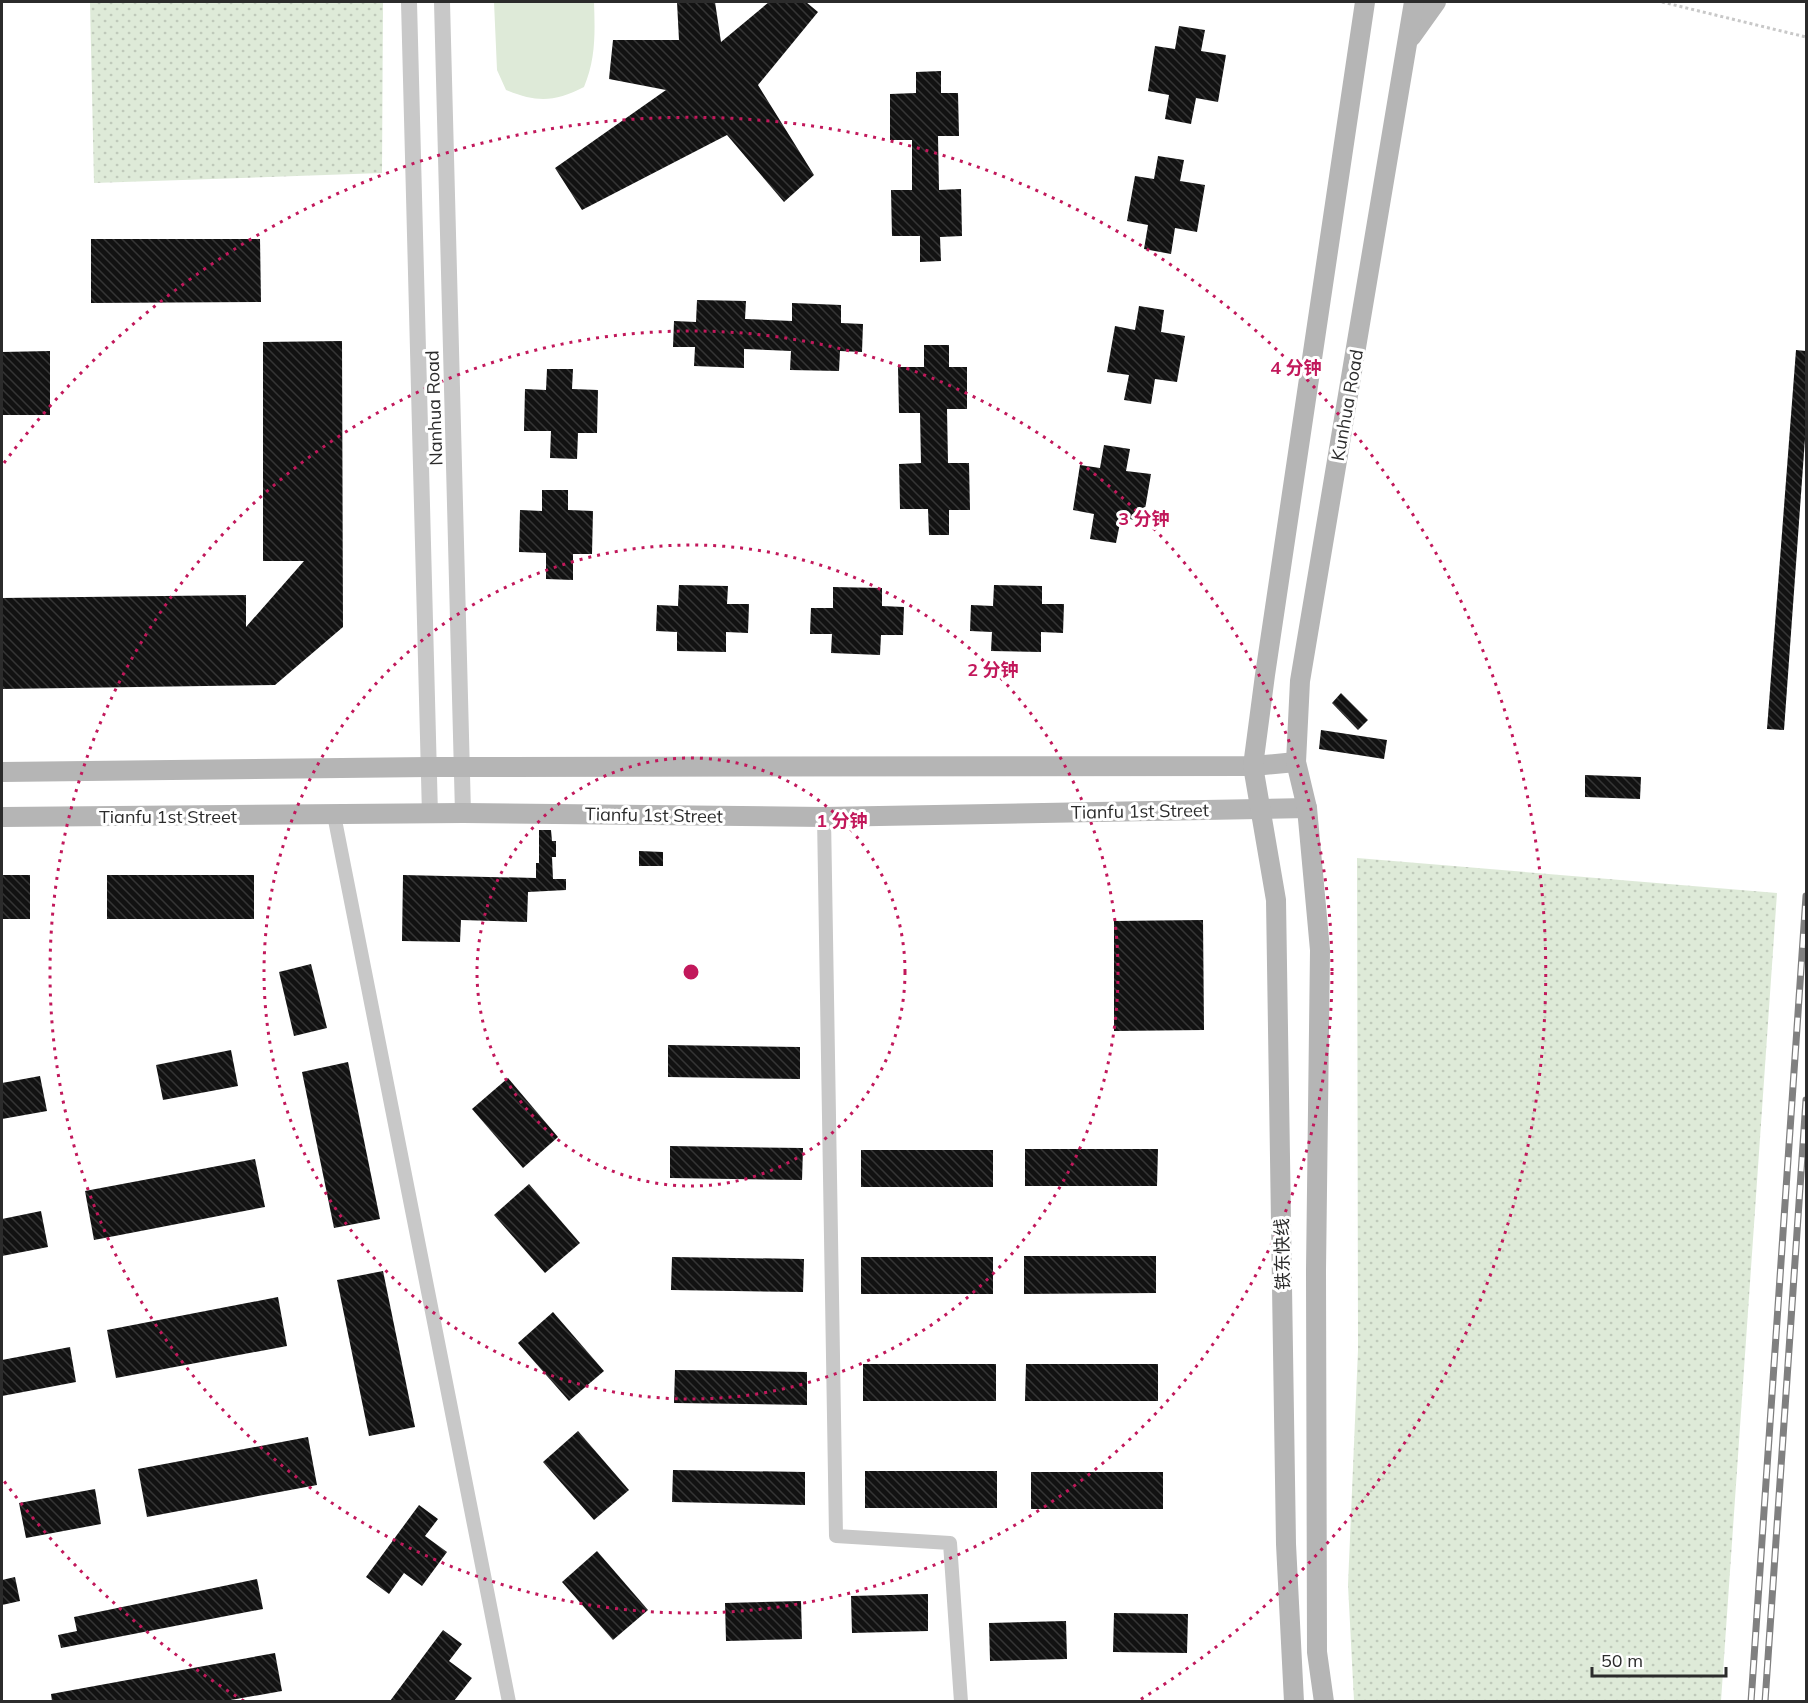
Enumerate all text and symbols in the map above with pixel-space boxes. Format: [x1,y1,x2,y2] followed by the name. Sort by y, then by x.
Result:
[1326,347,1368,463] street label: Kunhua Road
[420,350,448,466] street label: Nanhua Road
[1270,356,1322,379] text: 4 分钟
[1118,507,1170,530] text: 3 分钟
[967,658,1019,681] text: 2 分钟
[1071,798,1209,824] street label: Tianfu 1st Street
[585,802,723,828] street label: Tianfu 1st Street
[99,805,237,828] street label: Tianfu 1st Street
[816,809,868,832] text: 1 分钟
[681,962,701,982] centre of rings
[1270,1218,1294,1290] street label: 铁东快线
[1592,1640,1726,1678] scale bar
[1601,1649,1643,1672] text: 50 m

